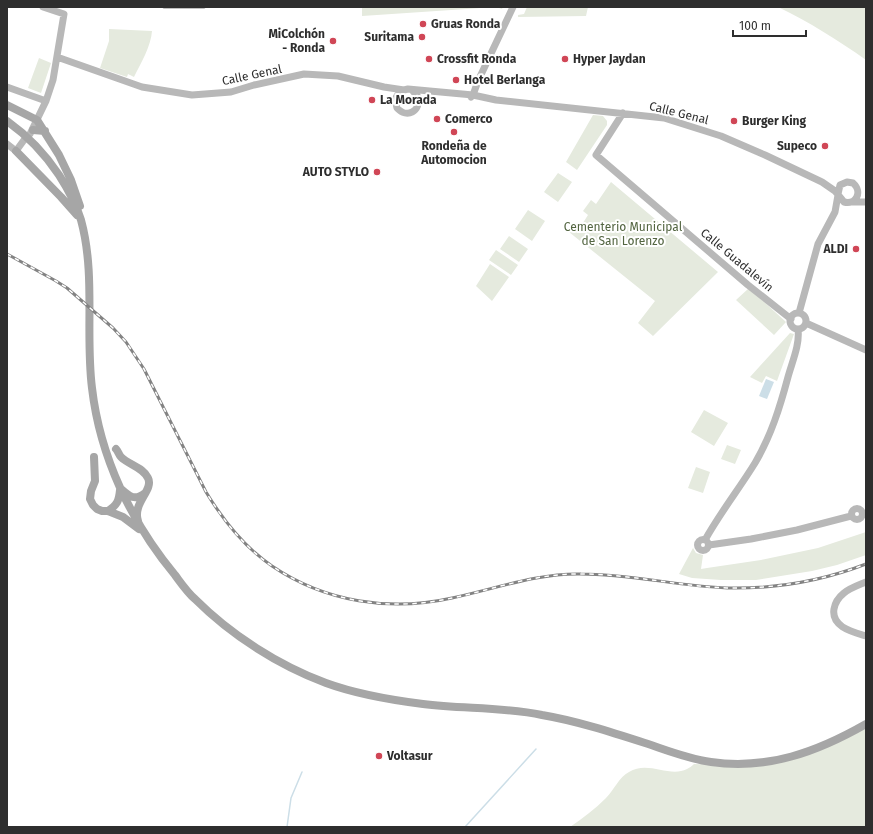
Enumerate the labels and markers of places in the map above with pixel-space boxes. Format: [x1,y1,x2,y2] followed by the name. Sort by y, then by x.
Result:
[431,17,501,31] place label: Gruas Ronda
[418,19,428,29] marker: Gruas Ronda
[268,27,325,55] place label: MiColchón - Ronda
[364,30,414,44] place label: Suritama
[417,32,427,42] marker: Suritama
[328,36,338,46] marker: MiColchón - Ronda
[437,52,517,66] place label: Crossfit Ronda
[573,52,646,66] place label: Hyper Jaydan
[424,54,434,64] marker: Crossfit Ronda
[560,54,570,64] marker: Hyper Jaydan
[464,73,546,87] place label: Hotel Berlanga
[451,75,461,85] marker: Hotel Berlanga
[380,93,437,107] place label: La Morada
[367,95,377,105] marker: La Morada
[445,112,492,126] place label: Comerco
[432,114,442,124] marker: Comerco
[742,114,806,128] place label: Burger King
[729,116,739,126] marker: Burger King
[449,127,459,137] marker: Rondeña de Automocion
[420,139,487,167] place label: Rondeña de Automocion
[777,139,817,153] place label: Supeco
[820,141,830,151] marker: Supeco
[302,165,369,179] place label: AUTO STYLO
[372,167,382,177] marker: AUTO STYLO
[822,242,848,256] place label: ALDI
[851,244,861,254] marker: ALDI
[386,749,433,763] place label: Voltasur
[374,751,384,761] marker: Voltasur

